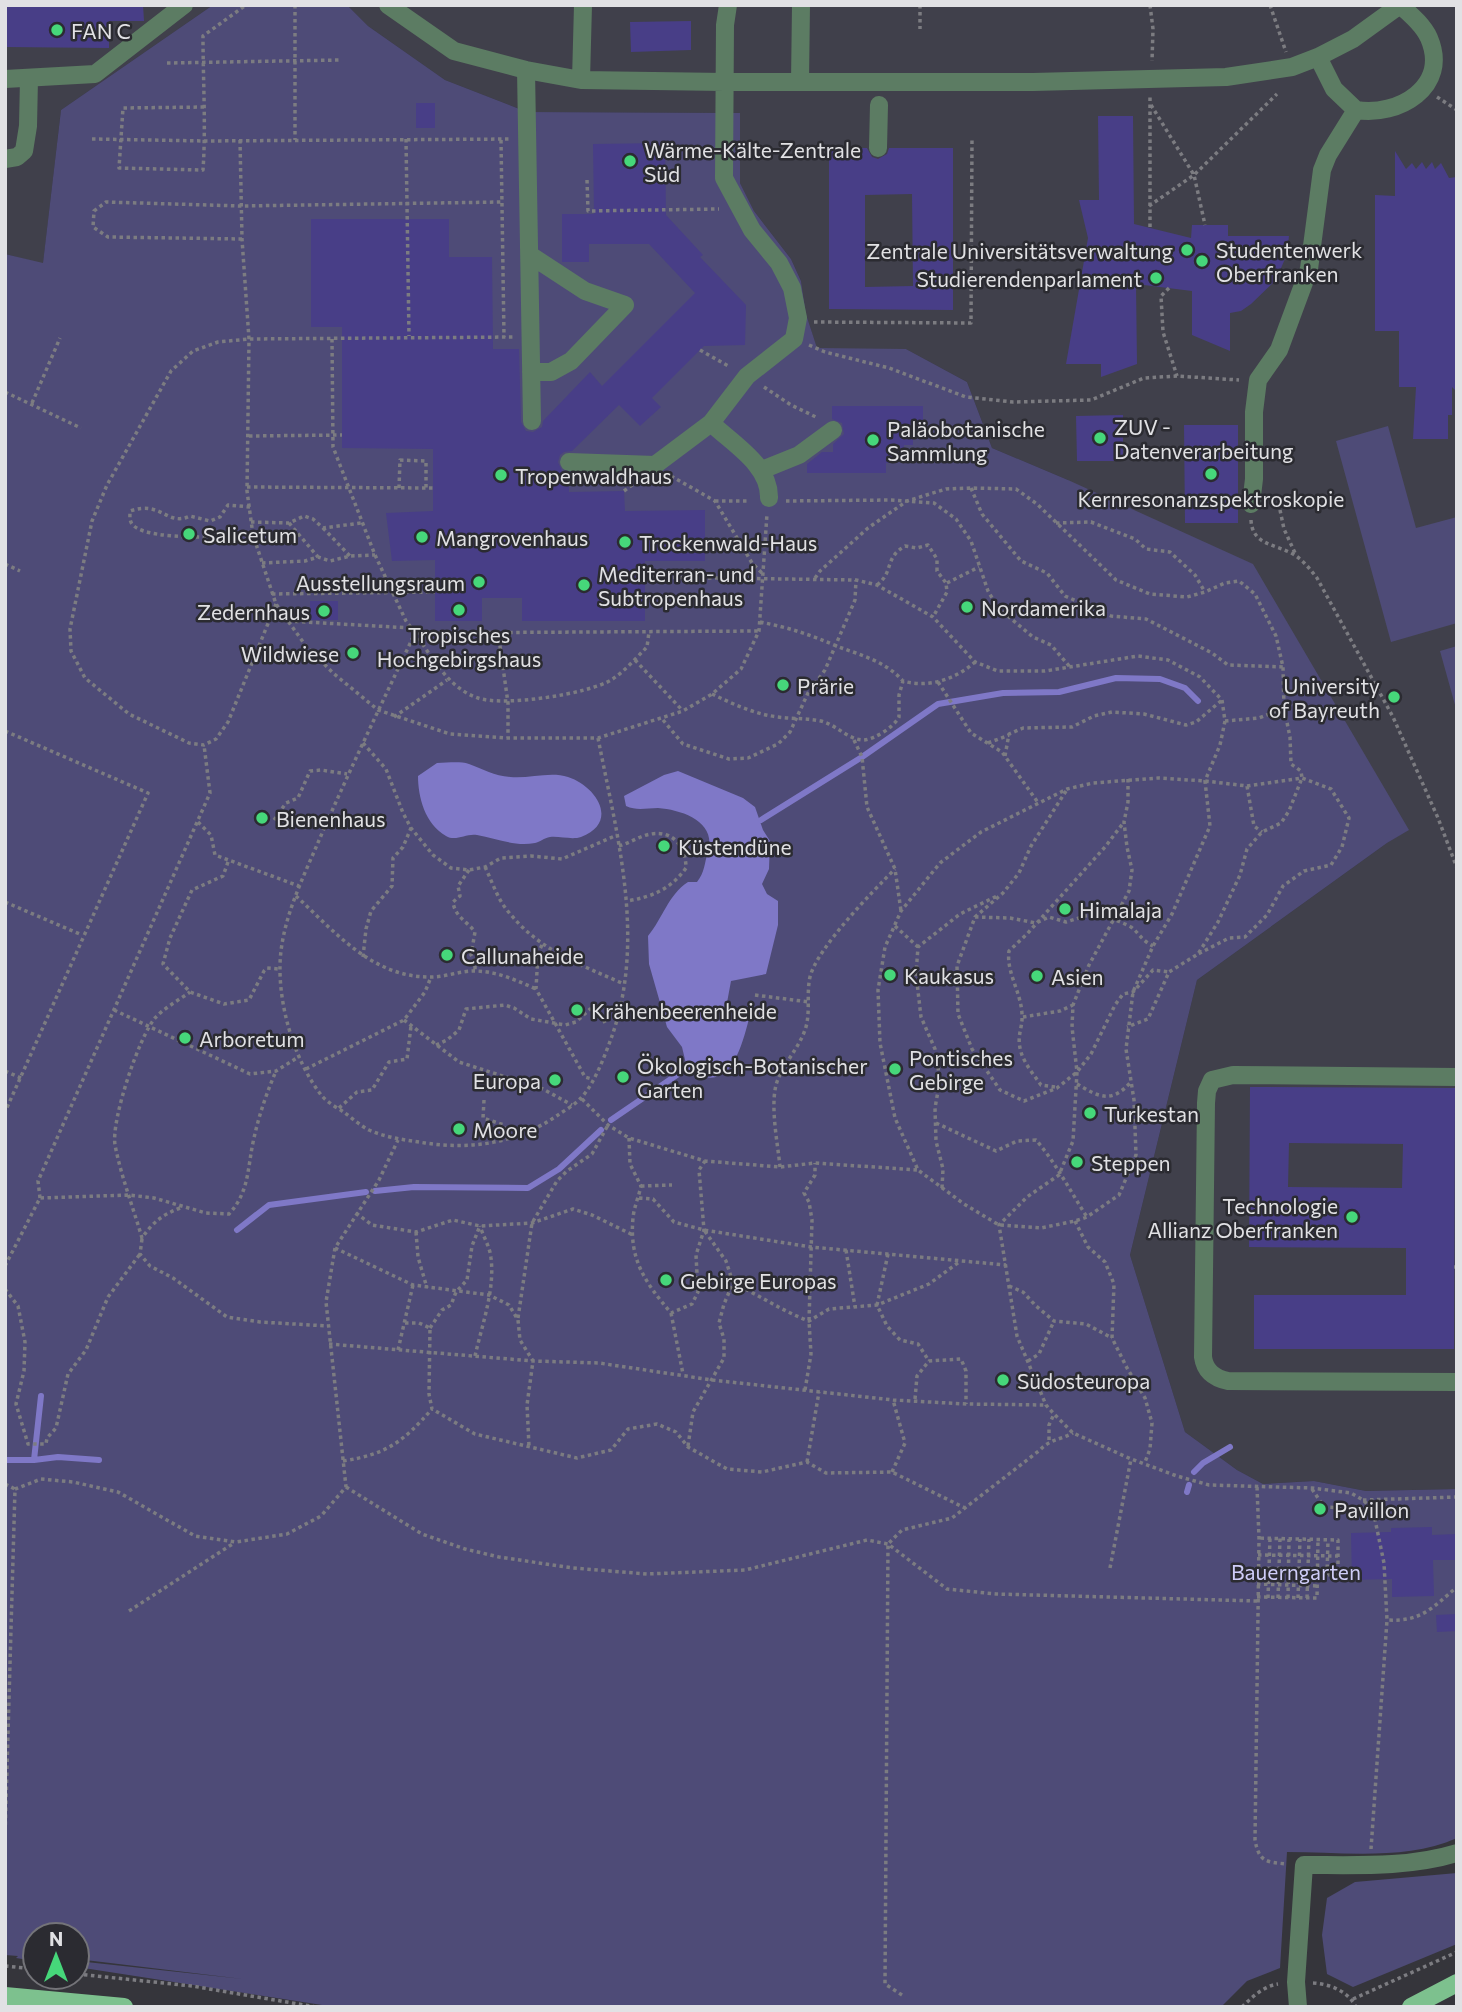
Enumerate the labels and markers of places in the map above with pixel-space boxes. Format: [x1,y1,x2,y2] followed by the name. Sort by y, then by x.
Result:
[71,18,131,43] place label: FAN C
[49,22,65,38] marker: FAN C
[644,137,861,186] place label: Wärme-Kälte-Zentrale Süd
[622,153,638,169] marker: Wärme-Kälte-Zentrale Süd
[1216,237,1362,286] place label: Studentenwerk Oberfranken
[866,238,1173,263] place label: Zentrale Universitätsverwaltung
[1179,242,1195,258] marker: Zentrale Universitätsverwaltung
[1194,253,1210,269] marker: Studentenwerk Oberfranken
[916,266,1142,291] place label: Studierendenparlament
[1148,270,1164,286] marker: Studierendenparlament
[1114,414,1293,463] place label: ZUV - Datenverarbeitung
[887,416,1045,465] place label: Paläobotanische Sammlung
[1092,430,1108,446] marker: ZUV - Datenverarbeitung
[865,432,881,448] marker: Paläobotanische Sammlung
[515,463,672,488] place label: Tropenwaldhaus
[1203,466,1219,482] marker: Kernresonanzspektroskopie
[493,467,509,483] marker: Tropenwaldhaus
[1078,486,1344,511] place label: Kernresonanzspektroskopie
[203,522,297,547] place label: Salicetum
[436,525,588,550] place label: Mangrovenhaus
[181,526,197,542] marker: Salicetum
[414,529,430,545] marker: Mangrovenhaus
[639,530,817,555] place label: Trockenwald-Haus
[617,534,633,550] marker: Trockenwald-Haus
[598,561,755,610] place label: Mediterran- und Subtropenhaus
[296,570,465,595] place label: Ausstellungsraum
[471,574,487,590] marker: Ausstellungsraum
[576,577,592,593] marker: Mediterran- und Subtropenhaus
[981,595,1106,620] place label: Nordamerika
[197,599,310,624] place label: Zedernhaus
[959,599,975,615] marker: Nordamerika
[451,602,467,618] marker: Tropisches Hochgebirgshaus
[316,603,332,619] marker: Zedernhaus
[377,622,541,671] place label: Tropisches Hochgebirgshaus
[241,641,339,666] place label: Wildwiese
[345,645,361,661] marker: Wildwiese
[797,673,854,698] place label: Prärie
[1269,673,1380,722] place label: University of Bayreuth
[775,677,791,693] marker: Prärie
[1386,689,1402,705] marker: University of Bayreuth
[276,806,385,831] place label: Bienenhaus
[254,810,270,826] marker: Bienenhaus
[678,834,792,859] place label: Küstendüne
[656,838,672,854] marker: Küstendüne
[1079,897,1162,922] place label: Himalaja
[1057,901,1073,917] marker: Himalaja
[461,943,584,968] place label: Callunaheide
[439,947,455,963] marker: Callunaheide
[904,963,994,988] place label: Kaukasus
[1051,964,1104,989] place label: Asien
[882,967,898,983] marker: Kaukasus
[1029,968,1045,984] marker: Asien
[591,998,777,1023] place label: Krähenbeerenheide
[569,1002,585,1018] marker: Krähenbeerenheide
[199,1026,304,1051] place label: Arboretum
[177,1030,193,1046] marker: Arboretum
[909,1045,1013,1094] place label: Pontisches Gebirge
[637,1053,868,1102] place label: Ökologisch-Botanischer Garten
[887,1061,903,1077] marker: Pontisches Gebirge
[473,1068,541,1093] place label: Europa
[615,1069,631,1085] marker: Ökologisch-Botanischer Garten
[547,1072,563,1088] marker: Europa
[1104,1101,1199,1126] place label: Turkestan
[1082,1105,1098,1121] marker: Turkestan
[473,1117,537,1142] place label: Moore
[451,1121,467,1137] marker: Moore
[1091,1150,1171,1175] place label: Steppen
[1069,1154,1085,1170] marker: Steppen
[1147,1193,1338,1242] place label: Technologie Allianz Oberfranken
[1344,1209,1360,1225] marker: Technologie Allianz Oberfranken
[680,1268,837,1293] place label: Gebirge Europas
[658,1272,674,1288] marker: Gebirge Europas
[1017,1368,1150,1393] place label: Südosteuropa
[995,1372,1011,1388] marker: Südosteuropa
[1334,1497,1409,1522] place label: Pavillon
[1312,1501,1328,1517] marker: Pavillon

